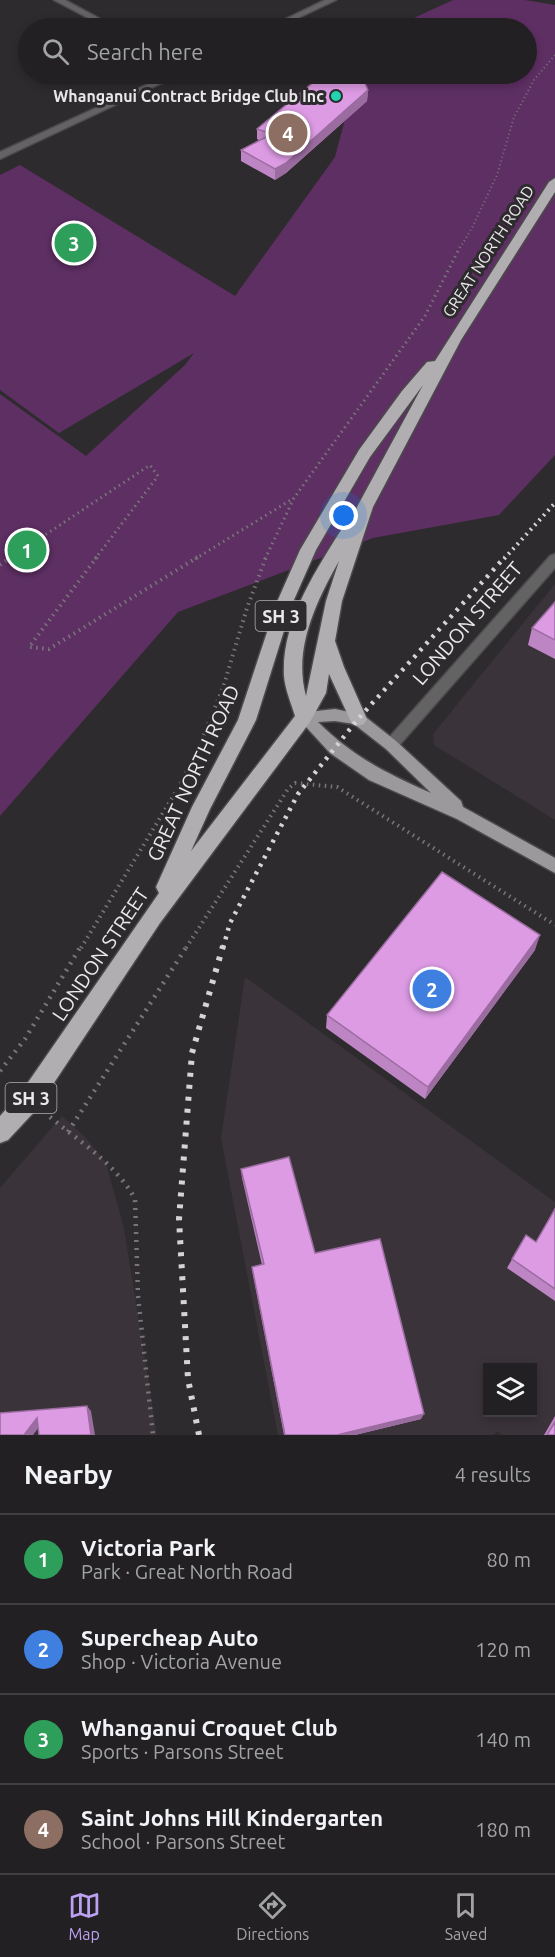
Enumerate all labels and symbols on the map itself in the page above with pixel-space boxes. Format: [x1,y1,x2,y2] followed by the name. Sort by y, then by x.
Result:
[53,87,324,105] place label: Whanganui Contract Bridge Club Inc
[329,89,343,103] marker: Whanganui Contract Bridge Club Inc
[268,110,308,156] pin: 4
[439,182,537,320] street label: GREAT NORTH ROAD
[54,220,94,266] pin: 3
[329,501,358,530] your location
[8,528,46,572] pin: 1
[407,557,527,689] street label: LONDON STREET
[256,601,306,631] road number: SH 3
[142,681,244,865] street label: GREAT NORTH ROAD
[47,883,153,1025] street label: LONDON STREET
[412,966,452,1012] pin: 2
[6,1083,57,1113] road number: SH 3

